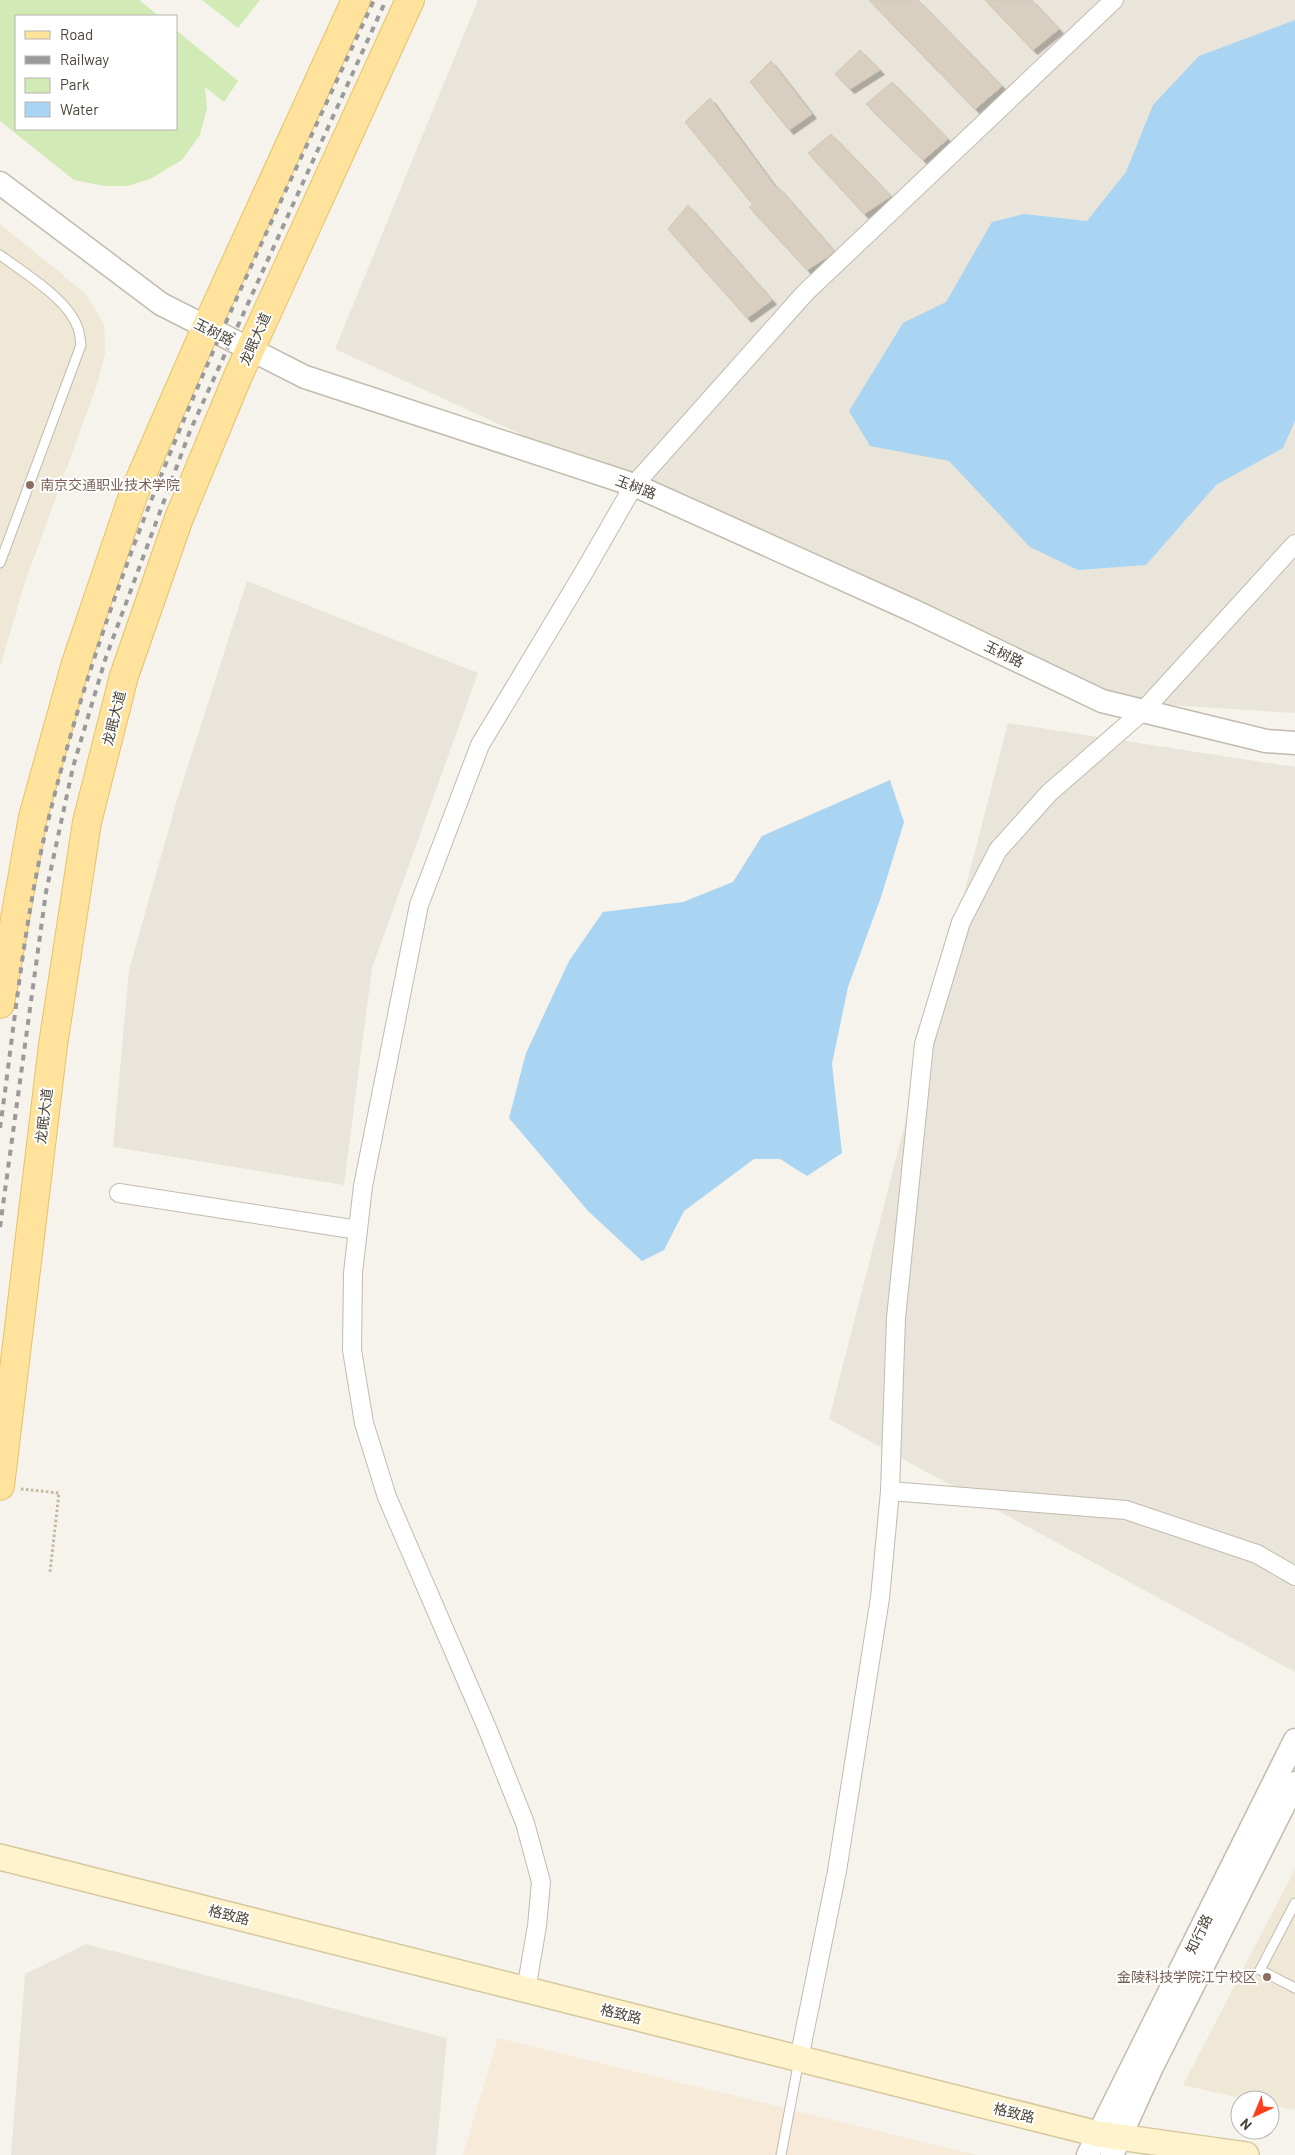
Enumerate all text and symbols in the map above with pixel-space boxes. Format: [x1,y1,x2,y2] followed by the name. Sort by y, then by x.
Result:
[15,15,178,130] legend
[60,25,93,43] text: Road
[60,50,109,68] text: Railway
[60,75,90,93] text: Park
[60,100,99,118] text: Water
[235,310,274,368] street label: 龙眠大道
[192,314,237,349] street label: 玉树路
[614,471,659,502] street label: 玉树路
[40,476,180,493] place label: 南京交通职业技术学院
[24,479,36,491] marker: 南京交通职业技术学院
[982,637,1027,670] street label: 玉树路
[98,689,129,747] street label: 龙眠大道
[32,1087,55,1145] street label: 龙眠大道
[207,1901,252,1928] street label: 格致路
[1182,1911,1215,1956] street label: 知行路
[1117,1968,1257,1985] place label: 金陵科技学院江宁校区
[1261,1971,1273,1983] marker: 金陵科技学院江宁校区
[599,2000,644,2027] street label: 格致路
[1230,2090,1280,2140] north arrow
[992,2099,1037,2126] street label: 格致路
[1236,2115,1255,2134] text: N

